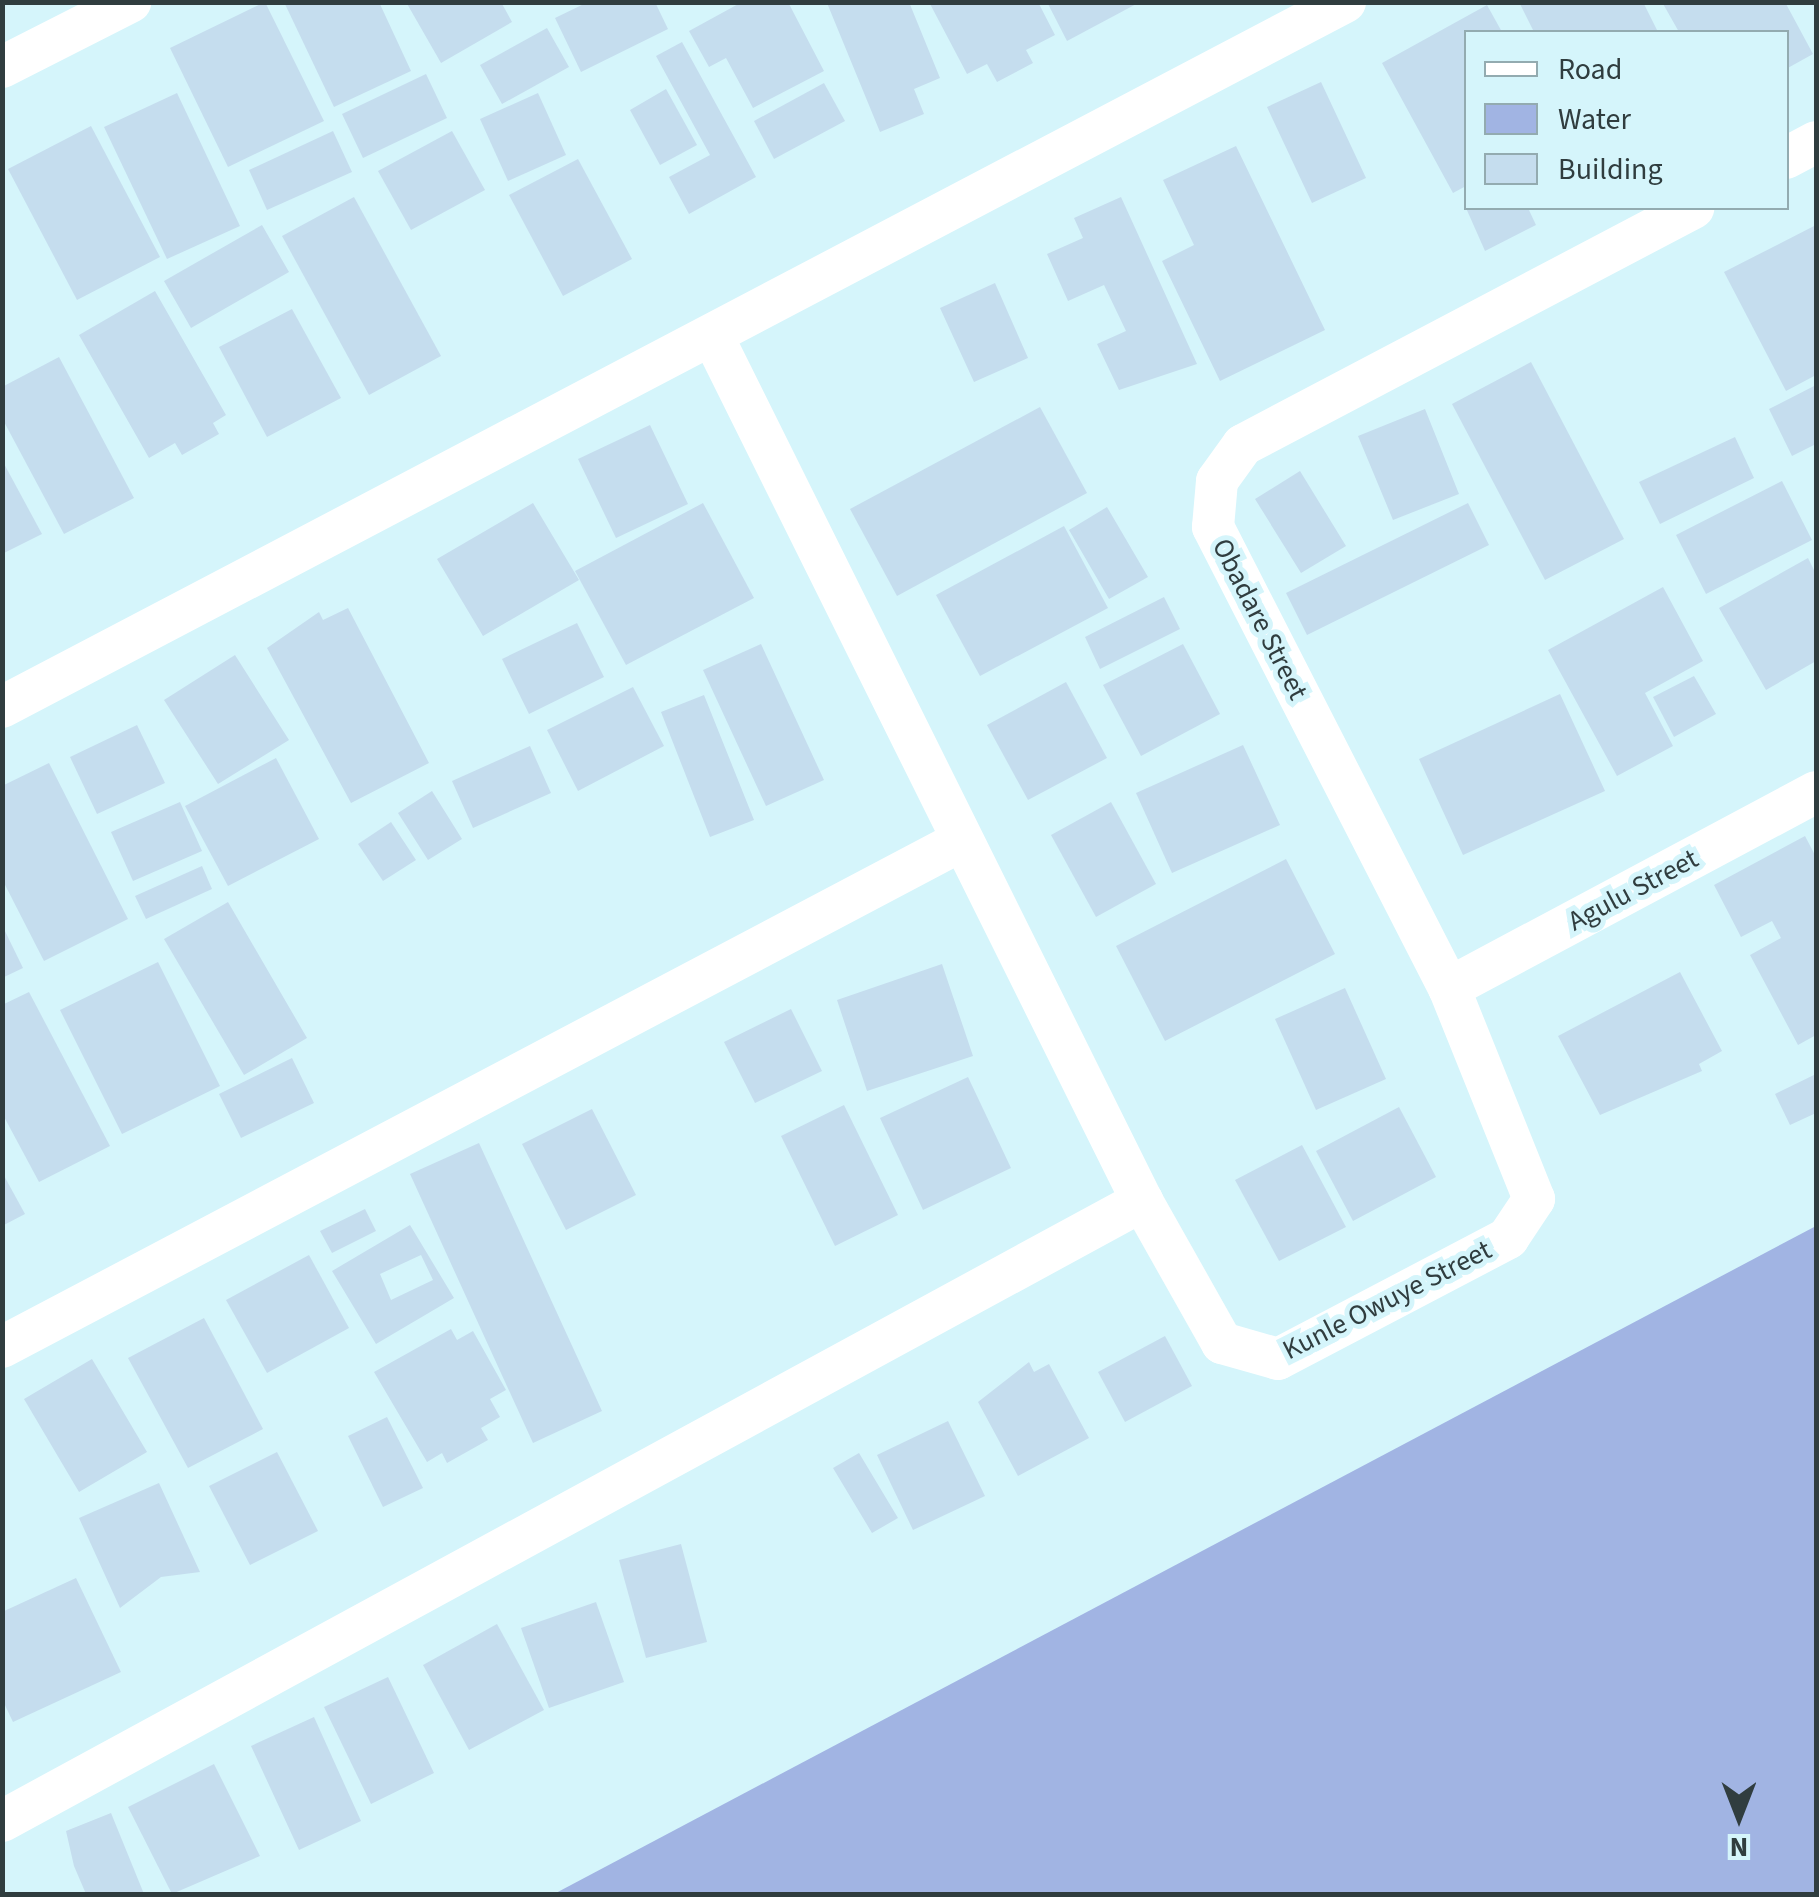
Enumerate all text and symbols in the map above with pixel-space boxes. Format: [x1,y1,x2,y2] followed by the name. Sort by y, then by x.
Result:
[1464,30,1789,210] legend
[1558,48,1622,91] text: Road
[1558,98,1631,141] text: Water
[1558,148,1663,191] text: Building
[1205,533,1315,705] street label: Obadare Street
[1562,842,1704,938] street label: Agulu Street
[1277,1233,1497,1367] street label: Kunle Owuye Street
[1689,1767,1789,1867] north arrow
[1730,1827,1748,1867] text: N

